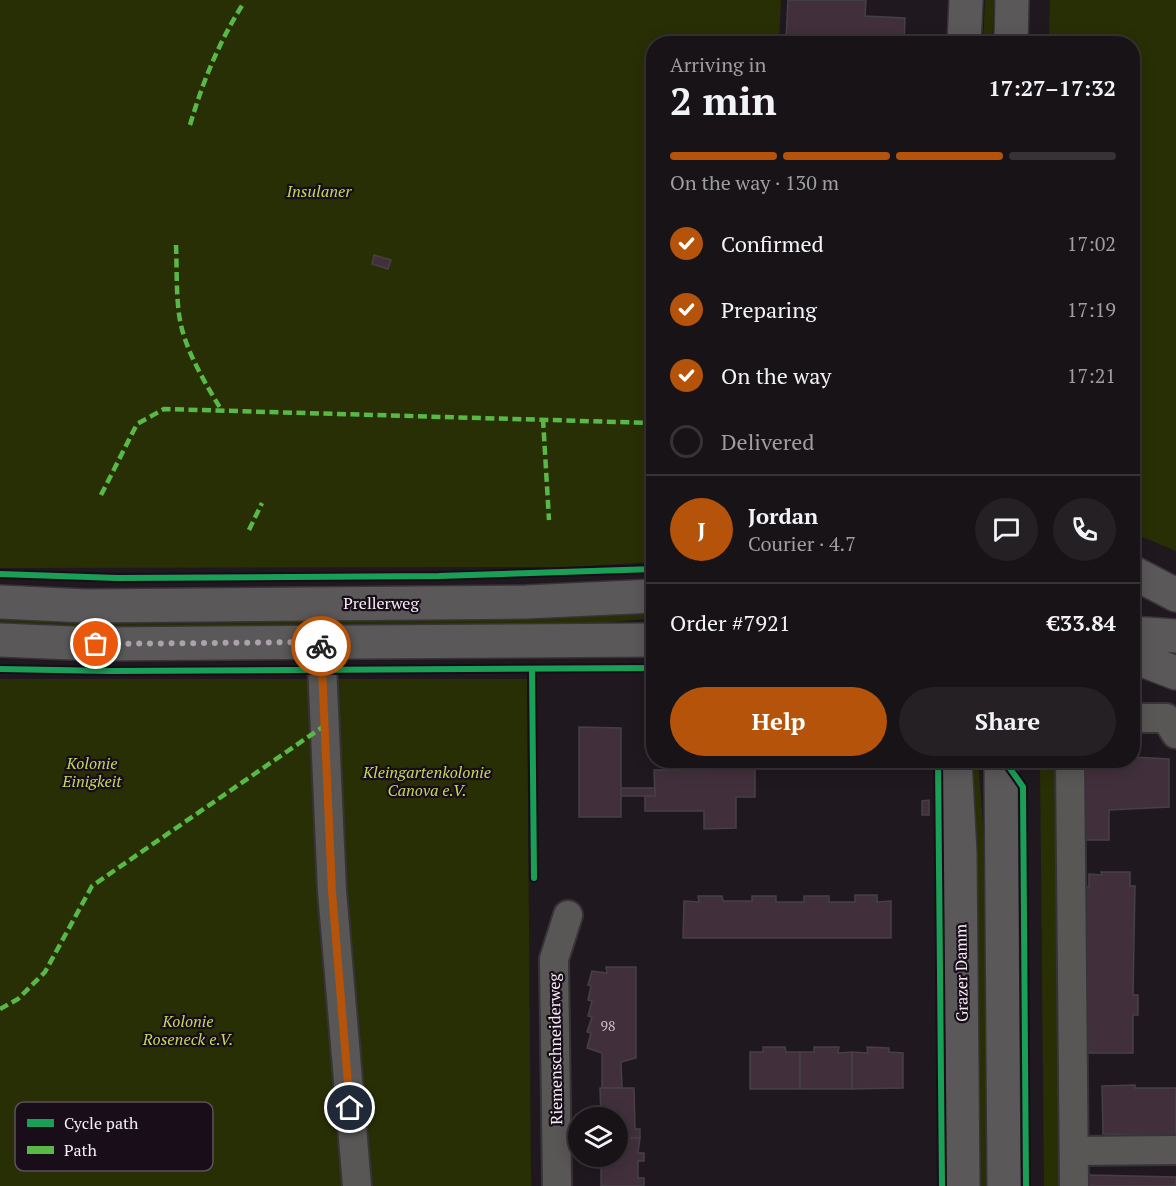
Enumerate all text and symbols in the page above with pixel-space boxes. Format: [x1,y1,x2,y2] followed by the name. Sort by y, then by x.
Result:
[670,51,766,78] text: Arriving in
[988,73,1116,102] text: 17:27–17:32
[670,74,777,126] text: 2 min
[670,169,839,196] text: On the way · 130 m
[286,180,352,202] park label: Insulaner
[670,227,703,260] icon: check
[721,229,824,258] text: Confirmed
[1067,230,1116,257] text: 17:02
[670,293,703,326] icon: check
[721,295,817,324] text: Preparing
[1067,296,1116,323] text: 17:19
[670,359,703,392] icon: check
[721,361,831,390] text: On the way
[1067,362,1116,389] text: 17:21
[721,427,814,456] text: Delivered
[975,498,1038,561] button: chat
[1053,498,1116,561] button: phone
[748,501,818,530] text: Jordan
[697,515,706,544] text: J
[748,530,856,557] text: Courier · 4.7
[343,592,419,614] street label: Prellerweg
[670,608,790,637] text: Order #7921
[1047,608,1116,637] text: €33.84
[291,616,351,676] courier
[70,618,121,669] pin
[79,627,112,660] icon: bag
[305,630,338,663] icon: bike
[670,687,887,756] button: Help
[899,687,1116,756] button: Share
[61,752,122,792] park label: Kolonie Einigkeit
[362,761,491,801] park label: Kleingartenkolonie Canova e.V.
[949,924,973,1022] street label: Grazer Damm
[543,972,567,1125] street label: Riemenschneiderweg
[142,1010,233,1050] park label: Kolonie Roseneck e.V.
[601,1016,615,1035] house number: 98
[324,1082,375,1133] pin
[333,1091,366,1124] icon: home
[15,1102,213,1171] legend
[568,1107,628,1167] map controls
[568,1107,628,1167] button: layers
[64,1112,139,1134] text: Cycle path
[64,1139,98,1161] text: Path

